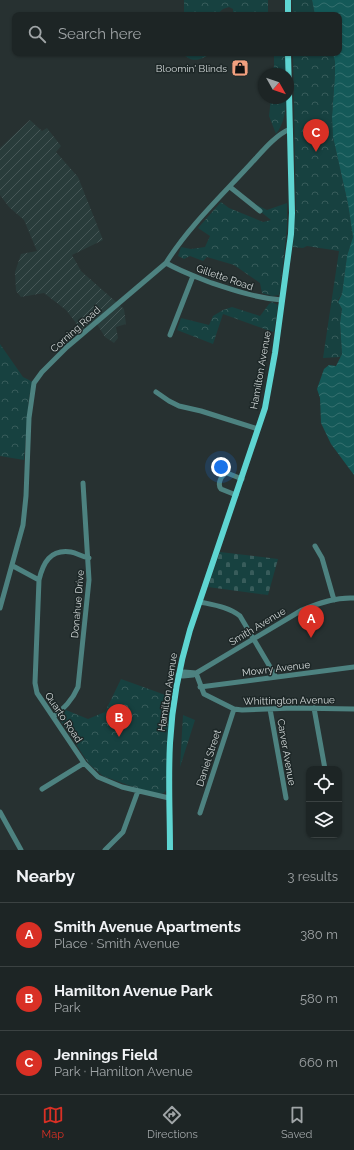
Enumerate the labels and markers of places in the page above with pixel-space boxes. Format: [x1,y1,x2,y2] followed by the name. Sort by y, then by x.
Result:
[230,58,250,78] shop icon: Bloomin' Blinds
[156,63,227,74] place label: Bloomin' Blinds
[303,119,329,152] pin: C
[298,605,324,638] pin: A
[106,704,132,737] pin: B

